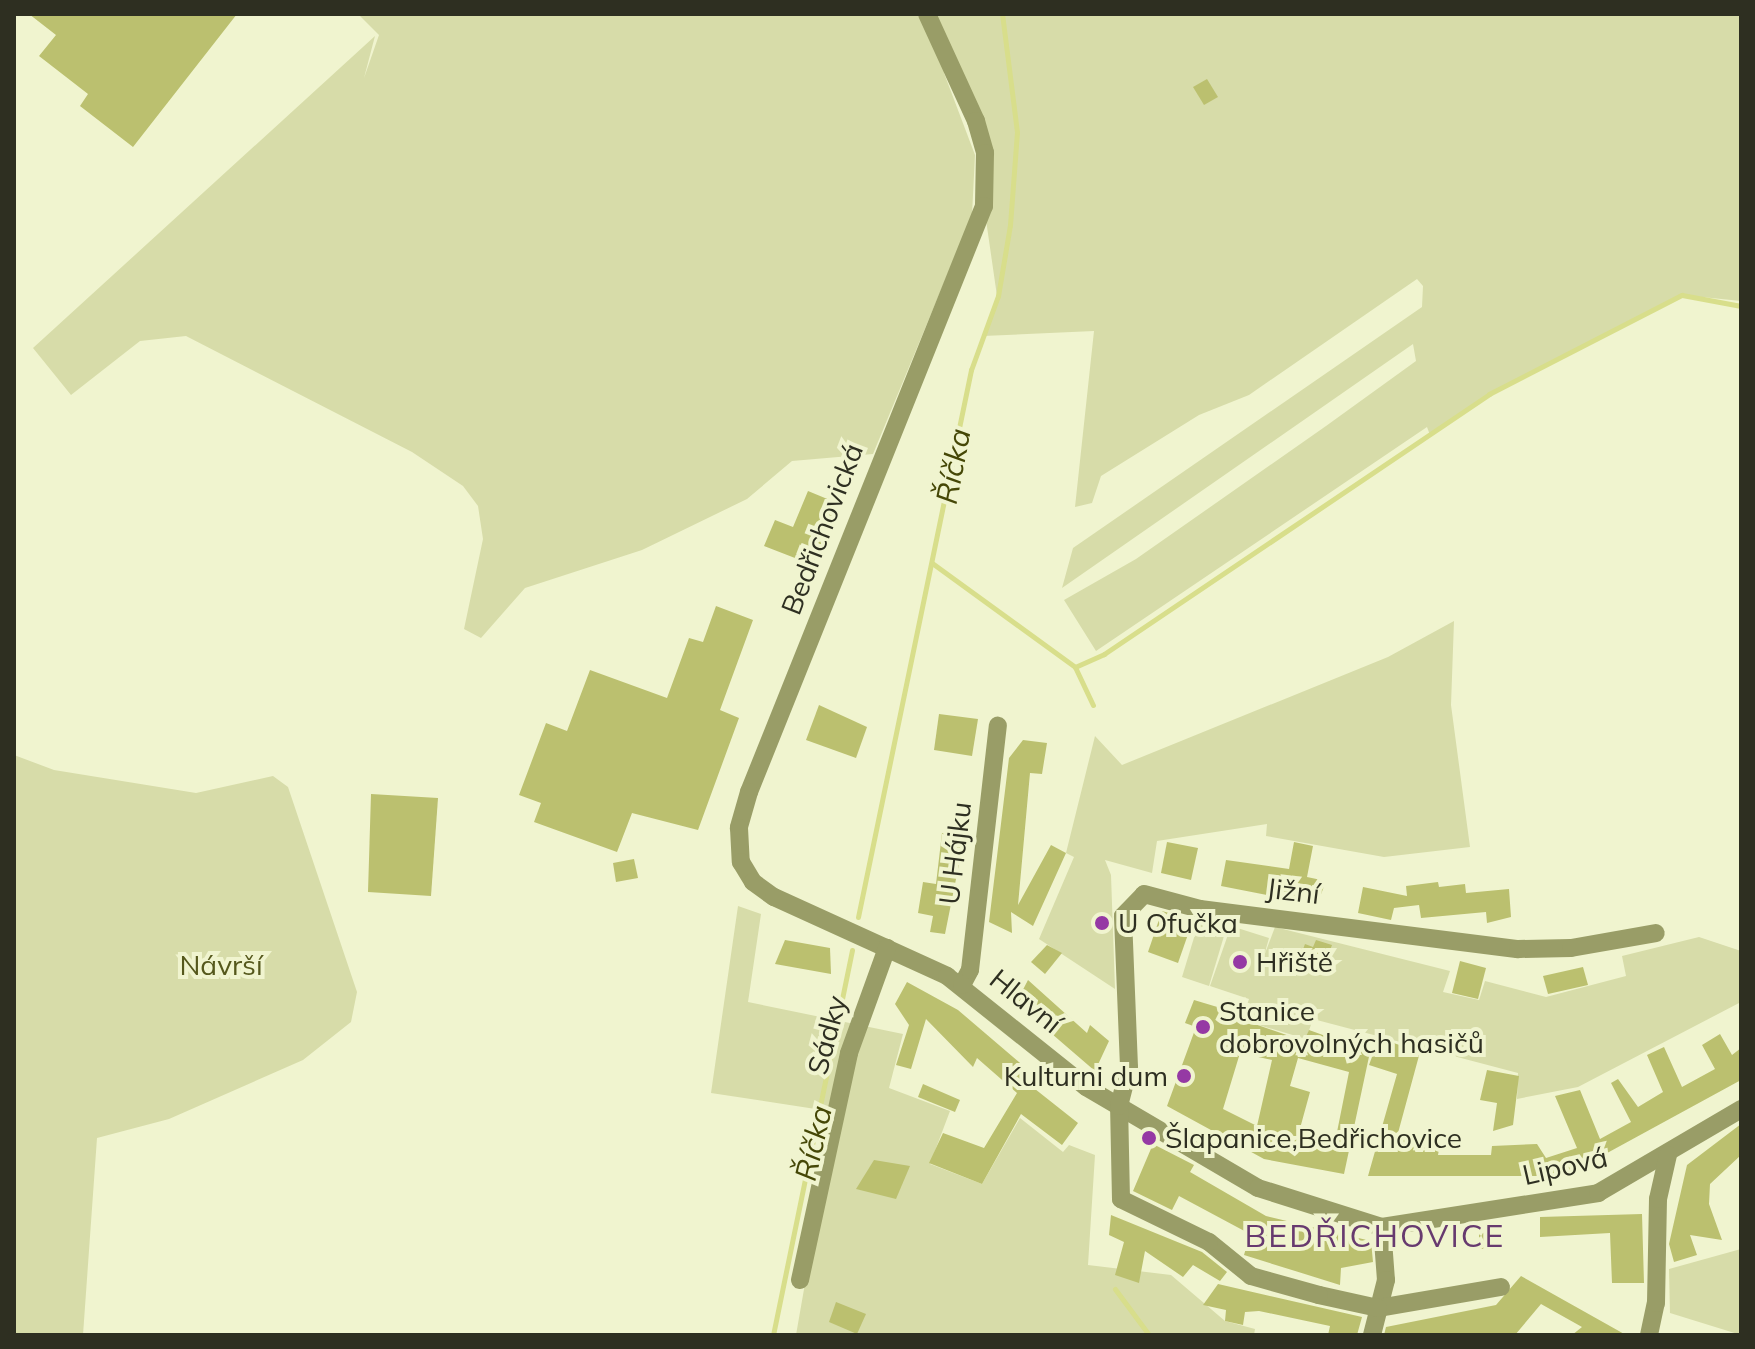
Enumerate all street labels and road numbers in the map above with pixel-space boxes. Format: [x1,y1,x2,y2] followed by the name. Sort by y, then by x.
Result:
[774,439,870,619] street label: Bedřichovická
[932,800,978,906] street label: U Hájku
[1264,871,1322,911] street label: Jižní
[983,962,1069,1040] street label: Hlavní
[800,992,854,1078] street label: Sádky
[1519,1140,1611,1192] street label: Lipová

